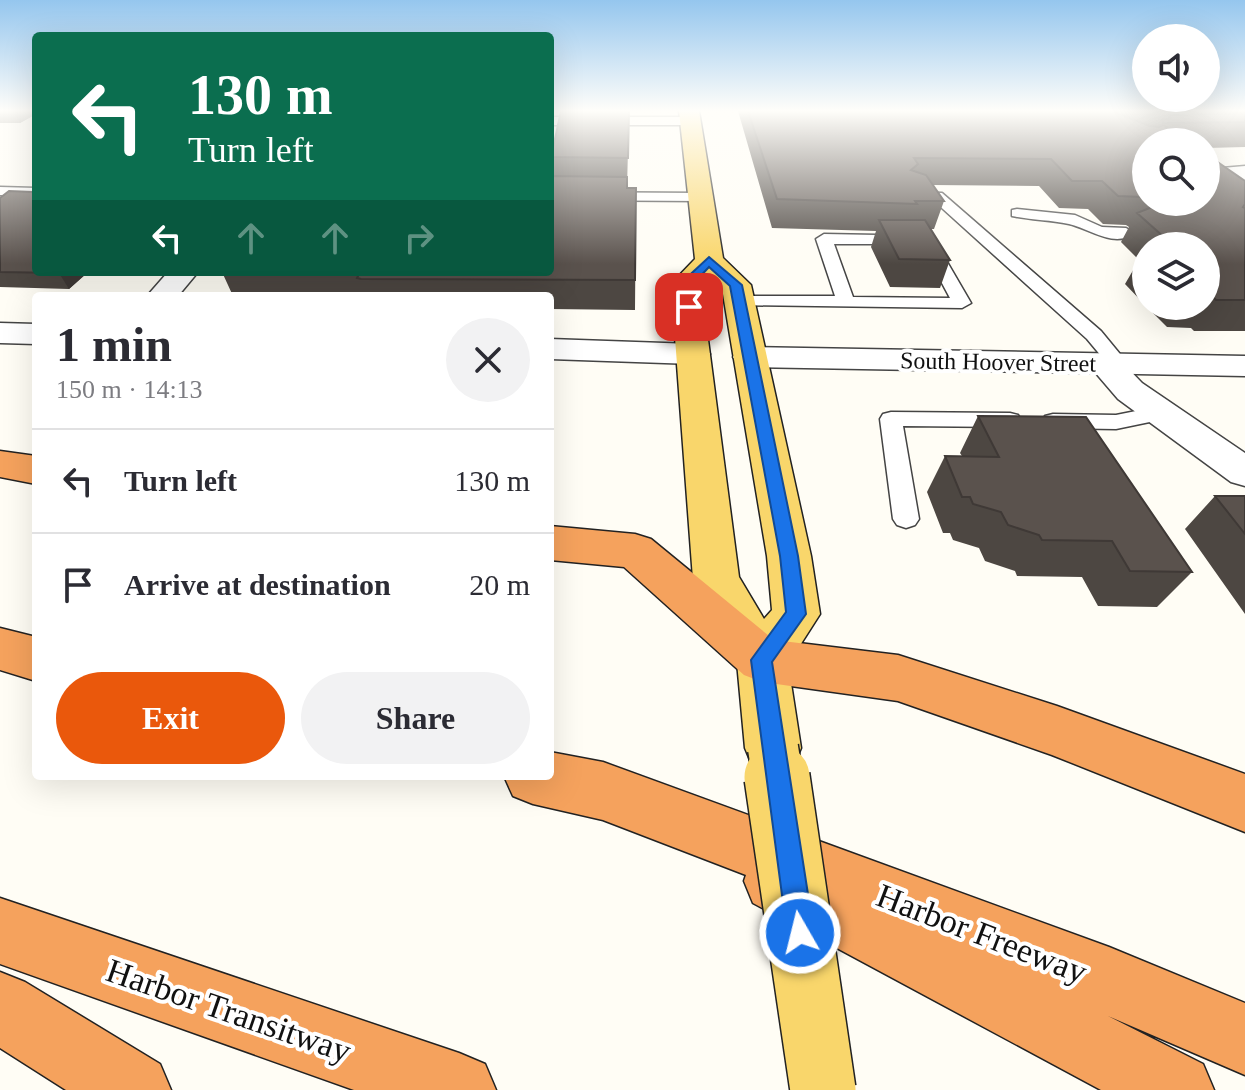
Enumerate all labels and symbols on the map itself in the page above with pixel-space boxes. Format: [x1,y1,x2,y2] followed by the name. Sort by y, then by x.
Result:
[655,273,723,341] pin
[900,347,1097,377] street label: South Hoover Street
[872,876,1092,990] street label: Harbor Freeway
[758,891,842,975] position arrow
[102,951,356,1070] street label: Harbor Transitway

